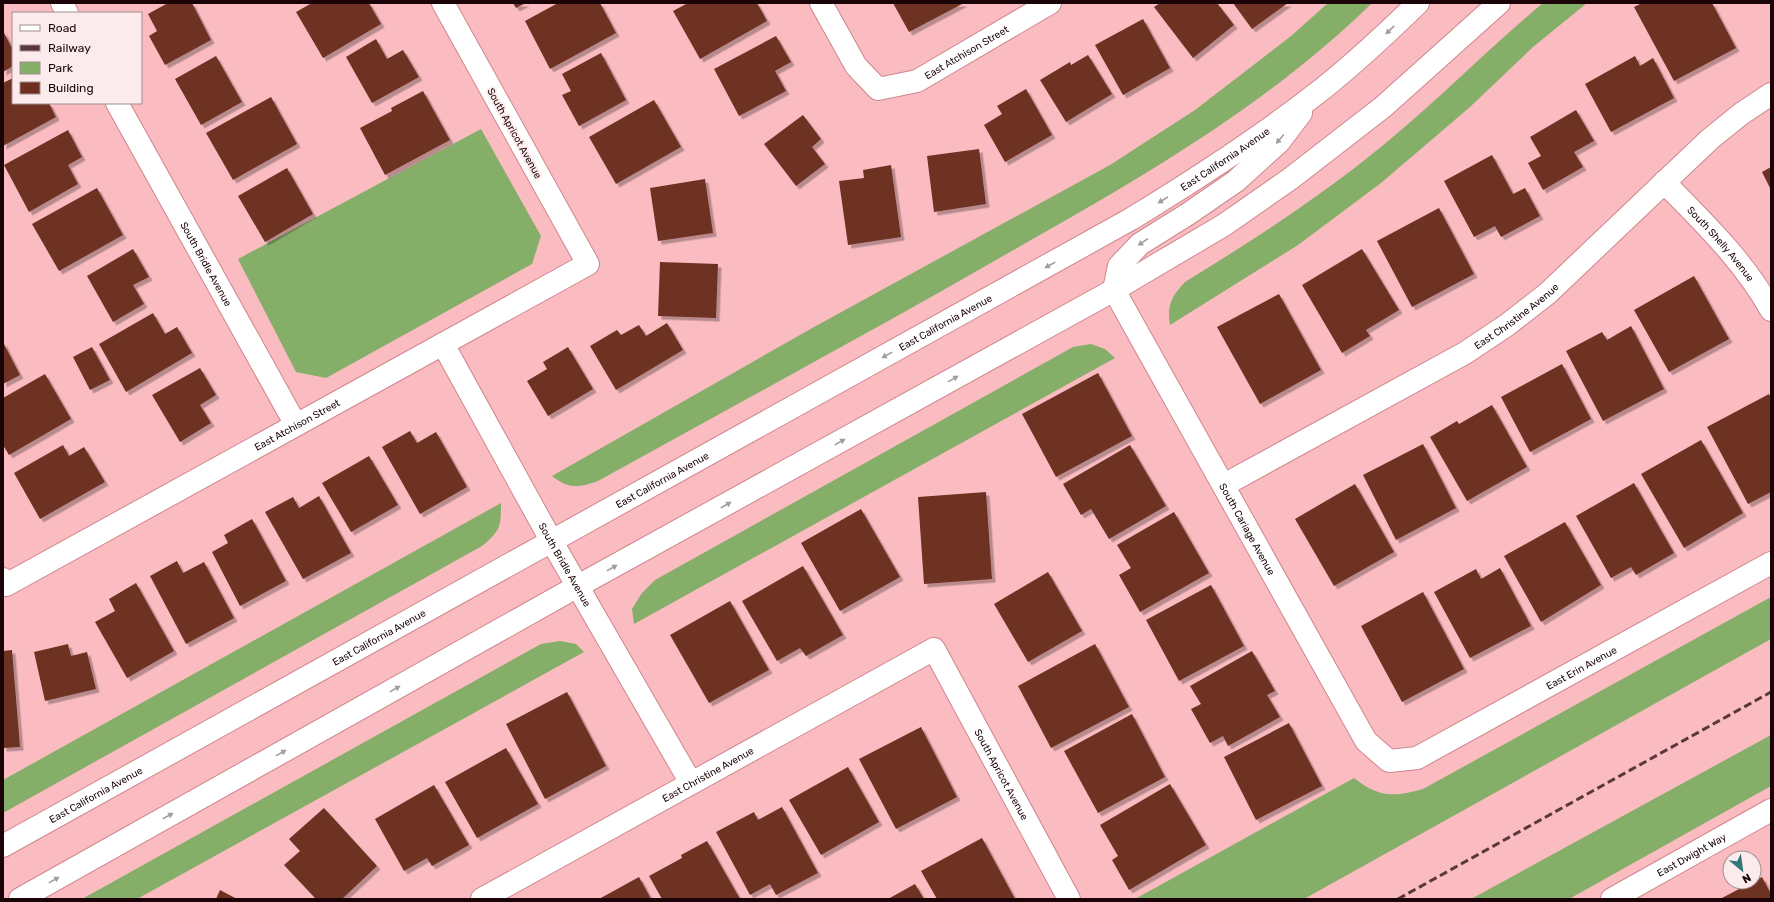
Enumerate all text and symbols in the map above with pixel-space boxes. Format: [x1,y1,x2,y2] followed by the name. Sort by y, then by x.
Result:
[12,12,142,104] legend
[48,21,76,35] text: Road
[923,23,1011,82] street label: East Atchison Street
[1385,25,1395,35] one-way arrow
[48,41,91,55] text: Railway
[48,61,74,75] text: Park
[48,81,94,95] text: Building
[484,86,544,181] street label: South Apricot Avenue
[1178,125,1273,194] street label: East California Avenue
[1276,134,1285,145] one-way arrow
[1157,196,1168,203] one-way arrow
[1684,204,1756,284] street label: South Shelly Avenue
[177,220,234,309] street label: South Bridle Avenue
[1138,238,1149,246] one-way arrow
[1044,261,1056,268] one-way arrow
[1472,281,1562,352] street label: East Christine Avenue
[897,292,995,354] street label: East California Avenue
[882,352,893,358] one-way arrow
[948,376,959,382] one-way arrow
[253,397,342,454] street label: East Atchison Street
[834,438,846,445] one-way arrow
[614,450,712,511] street label: East California Avenue
[1216,481,1277,578] street label: South Cariage Avenue
[720,501,732,508] one-way arrow
[536,521,593,609] street label: South Bridle Avenue
[606,564,618,571] one-way arrow
[331,607,428,669] street label: East California Avenue
[1544,644,1619,693] street label: East Erin Avenue
[389,686,400,693] one-way arrow
[971,727,1030,823] street label: South Apricot Avenue
[661,745,756,805] street label: East Christine Avenue
[275,749,287,756] one-way arrow
[47,765,145,826] street label: East California Avenue
[162,813,174,820] one-way arrow
[1655,831,1729,880] street label: East Dwight Way
[1722,850,1762,890] north arrow
[1740,871,1753,886] text: N
[48,877,60,883] one-way arrow

